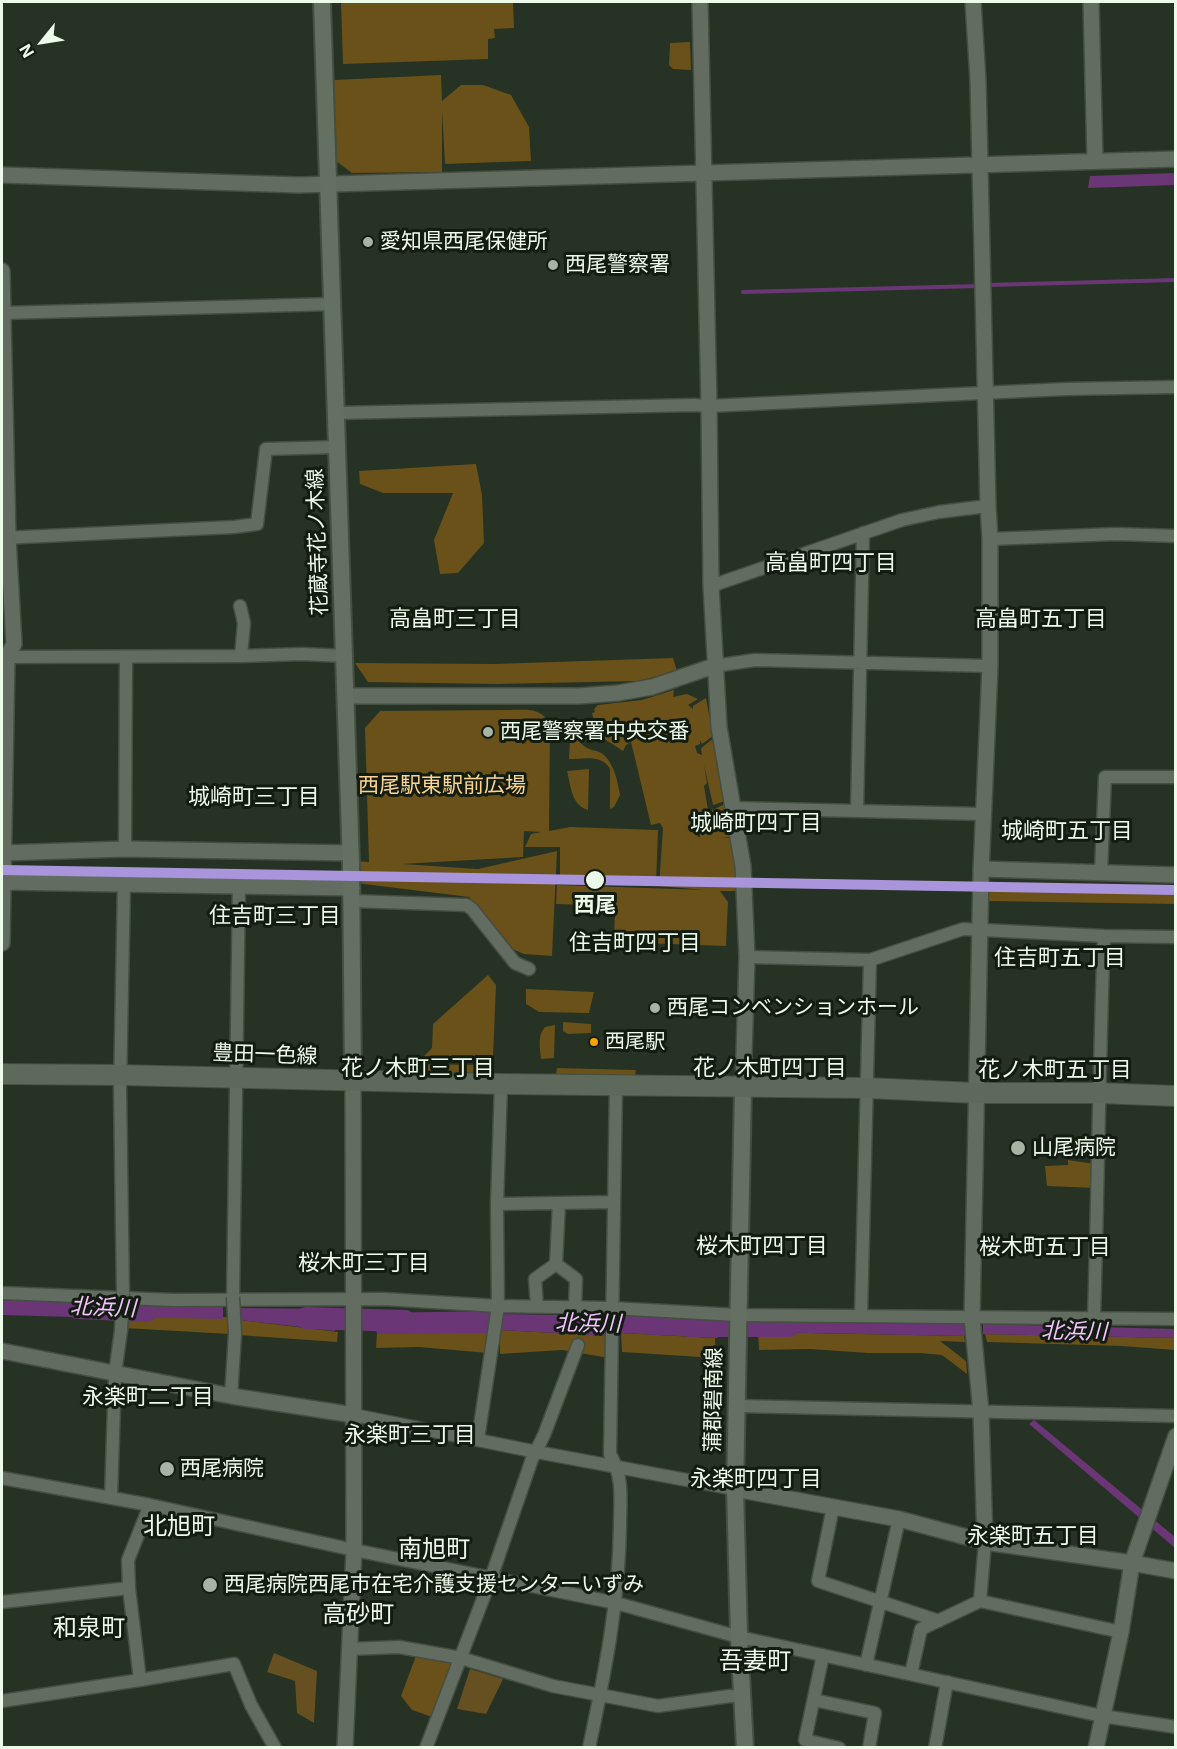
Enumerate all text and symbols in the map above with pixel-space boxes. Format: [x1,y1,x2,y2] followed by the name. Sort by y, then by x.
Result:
[12,12,72,72] north arrow
[15,41,38,61] text: N
[380,229,548,255] place label: 愛知県西尾保健所
[361,235,375,249] marker: 愛知県西尾保健所
[565,252,670,278] place label: 西尾警察署
[546,258,560,272] marker: 西尾警察署
[303,468,333,616] street label: 花蔵寺花ノ木線
[765,550,897,576] district label: 高畠町四丁目
[389,606,521,632] district label: 高畠町三丁目
[975,606,1107,632] district label: 高畠町五丁目
[500,719,689,745] place label: 西尾警察署中央交番
[481,725,495,739] marker: 西尾警察署中央交番
[358,773,526,799] park label: 西尾駅東駅前広場
[188,784,320,810] district label: 城崎町三丁目
[690,810,822,836] district label: 城崎町四丁目
[1001,818,1133,844] district label: 城崎町五丁目
[584,869,606,891] marker: 西尾
[574,893,616,919] place label: 西尾
[209,903,341,929] district label: 住吉町三丁目
[569,930,701,956] district label: 住吉町四丁目
[994,945,1126,971] district label: 住吉町五丁目
[667,995,919,1021] place label: 西尾コンベンションホール
[648,1001,662,1015] marker: 西尾コンベンションホール
[605,1030,665,1054] place label: 西尾駅
[588,1036,600,1048] marker: 西尾駅
[212,1041,318,1069] street label: 豊田一色線
[341,1055,495,1081] district label: 花ノ木町三丁目
[693,1055,847,1081] district label: 花ノ木町四丁目
[978,1057,1132,1083] district label: 花ノ木町五丁目
[1032,1135,1116,1161] place label: 山尾病院
[1009,1139,1027,1157] marker: 山尾病院
[696,1233,828,1259] district label: 桜木町四丁目
[979,1234,1111,1260] district label: 桜木町五丁目
[298,1250,430,1276] district label: 桜木町三丁目
[70,1294,136,1322] water label: 北浜川
[555,1310,621,1338] water label: 北浜川
[1041,1318,1107,1346] water label: 北浜川
[700,1347,728,1453] street label: 蒲郡碧南線
[82,1384,214,1410] district label: 永楽町二丁目
[344,1422,476,1448] district label: 永楽町三丁目
[180,1456,264,1482] place label: 西尾病院
[158,1460,176,1478] marker: 西尾病院
[690,1466,822,1492] district label: 永楽町四丁目
[143,1513,215,1541] district label: 北旭町
[967,1523,1099,1549] district label: 永楽町五丁目
[398,1536,470,1564] district label: 南旭町
[224,1572,644,1598] place label: 西尾病院西尾市在宅介護支援センターいずみ
[201,1576,219,1594] marker: 西尾病院西尾市在宅介護支援センターいずみ
[322,1601,394,1629] district label: 高砂町
[53,1615,125,1643] district label: 和泉町
[719,1648,791,1676] district label: 吾妻町

